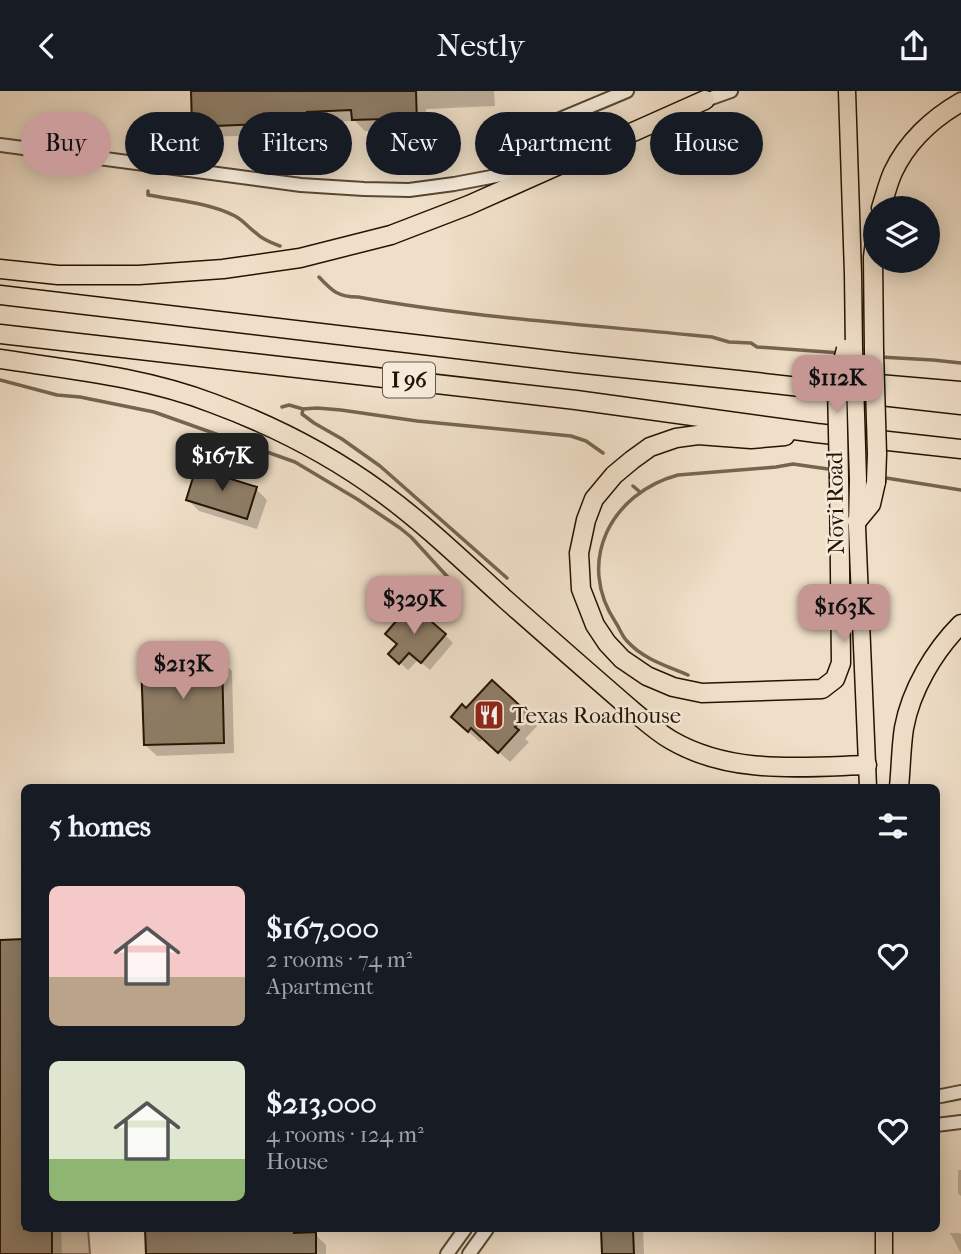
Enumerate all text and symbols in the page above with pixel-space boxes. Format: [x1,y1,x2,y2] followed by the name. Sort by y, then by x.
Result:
[28,27,66,65] icon: back
[437,27,525,64] text: Nestly
[895,27,933,65] icon: share
[21,112,111,175] chip: Buy
[125,112,224,175] chip: Rent
[238,112,352,175] chip: Filters
[366,112,461,175] chip: New
[475,112,636,175] chip: Apartment
[650,112,763,175] chip: House
[863,196,940,273] map controls
[863,196,940,273] button: layers
[788,355,886,415] pin: $112K
[383,363,435,397] road number: I 96
[808,364,866,391] text: $112K
[173,433,271,493] pin: $167K
[192,442,252,469] text: $167K
[821,451,850,555] street label: Novi Road
[365,577,463,636] pin: $329K
[383,585,445,612] text: $329K
[795,585,893,644] pin: $163K
[814,593,874,620] text: $163K
[134,641,232,701] pin: $213K
[154,650,212,677] text: $213K
[472,698,506,732] restaurant icon: Texas Roadhouse
[512,702,681,729] place label: Texas Roadhouse
[874,807,912,845] icon: filters
[49,809,151,844] text: 5 homes
[266,911,379,946] text: $167,000
[105,914,189,998] icon: home
[874,937,912,975] icon: heart
[266,946,412,973] text: 2 rooms · 74 m²
[266,973,374,1000] text: Apartment
[266,1086,377,1121] text: $213,000
[105,1089,189,1173] icon: home
[874,1112,912,1150] icon: heart
[266,1121,424,1148] text: 4 rooms · 124 m²
[266,1148,328,1175] text: House

